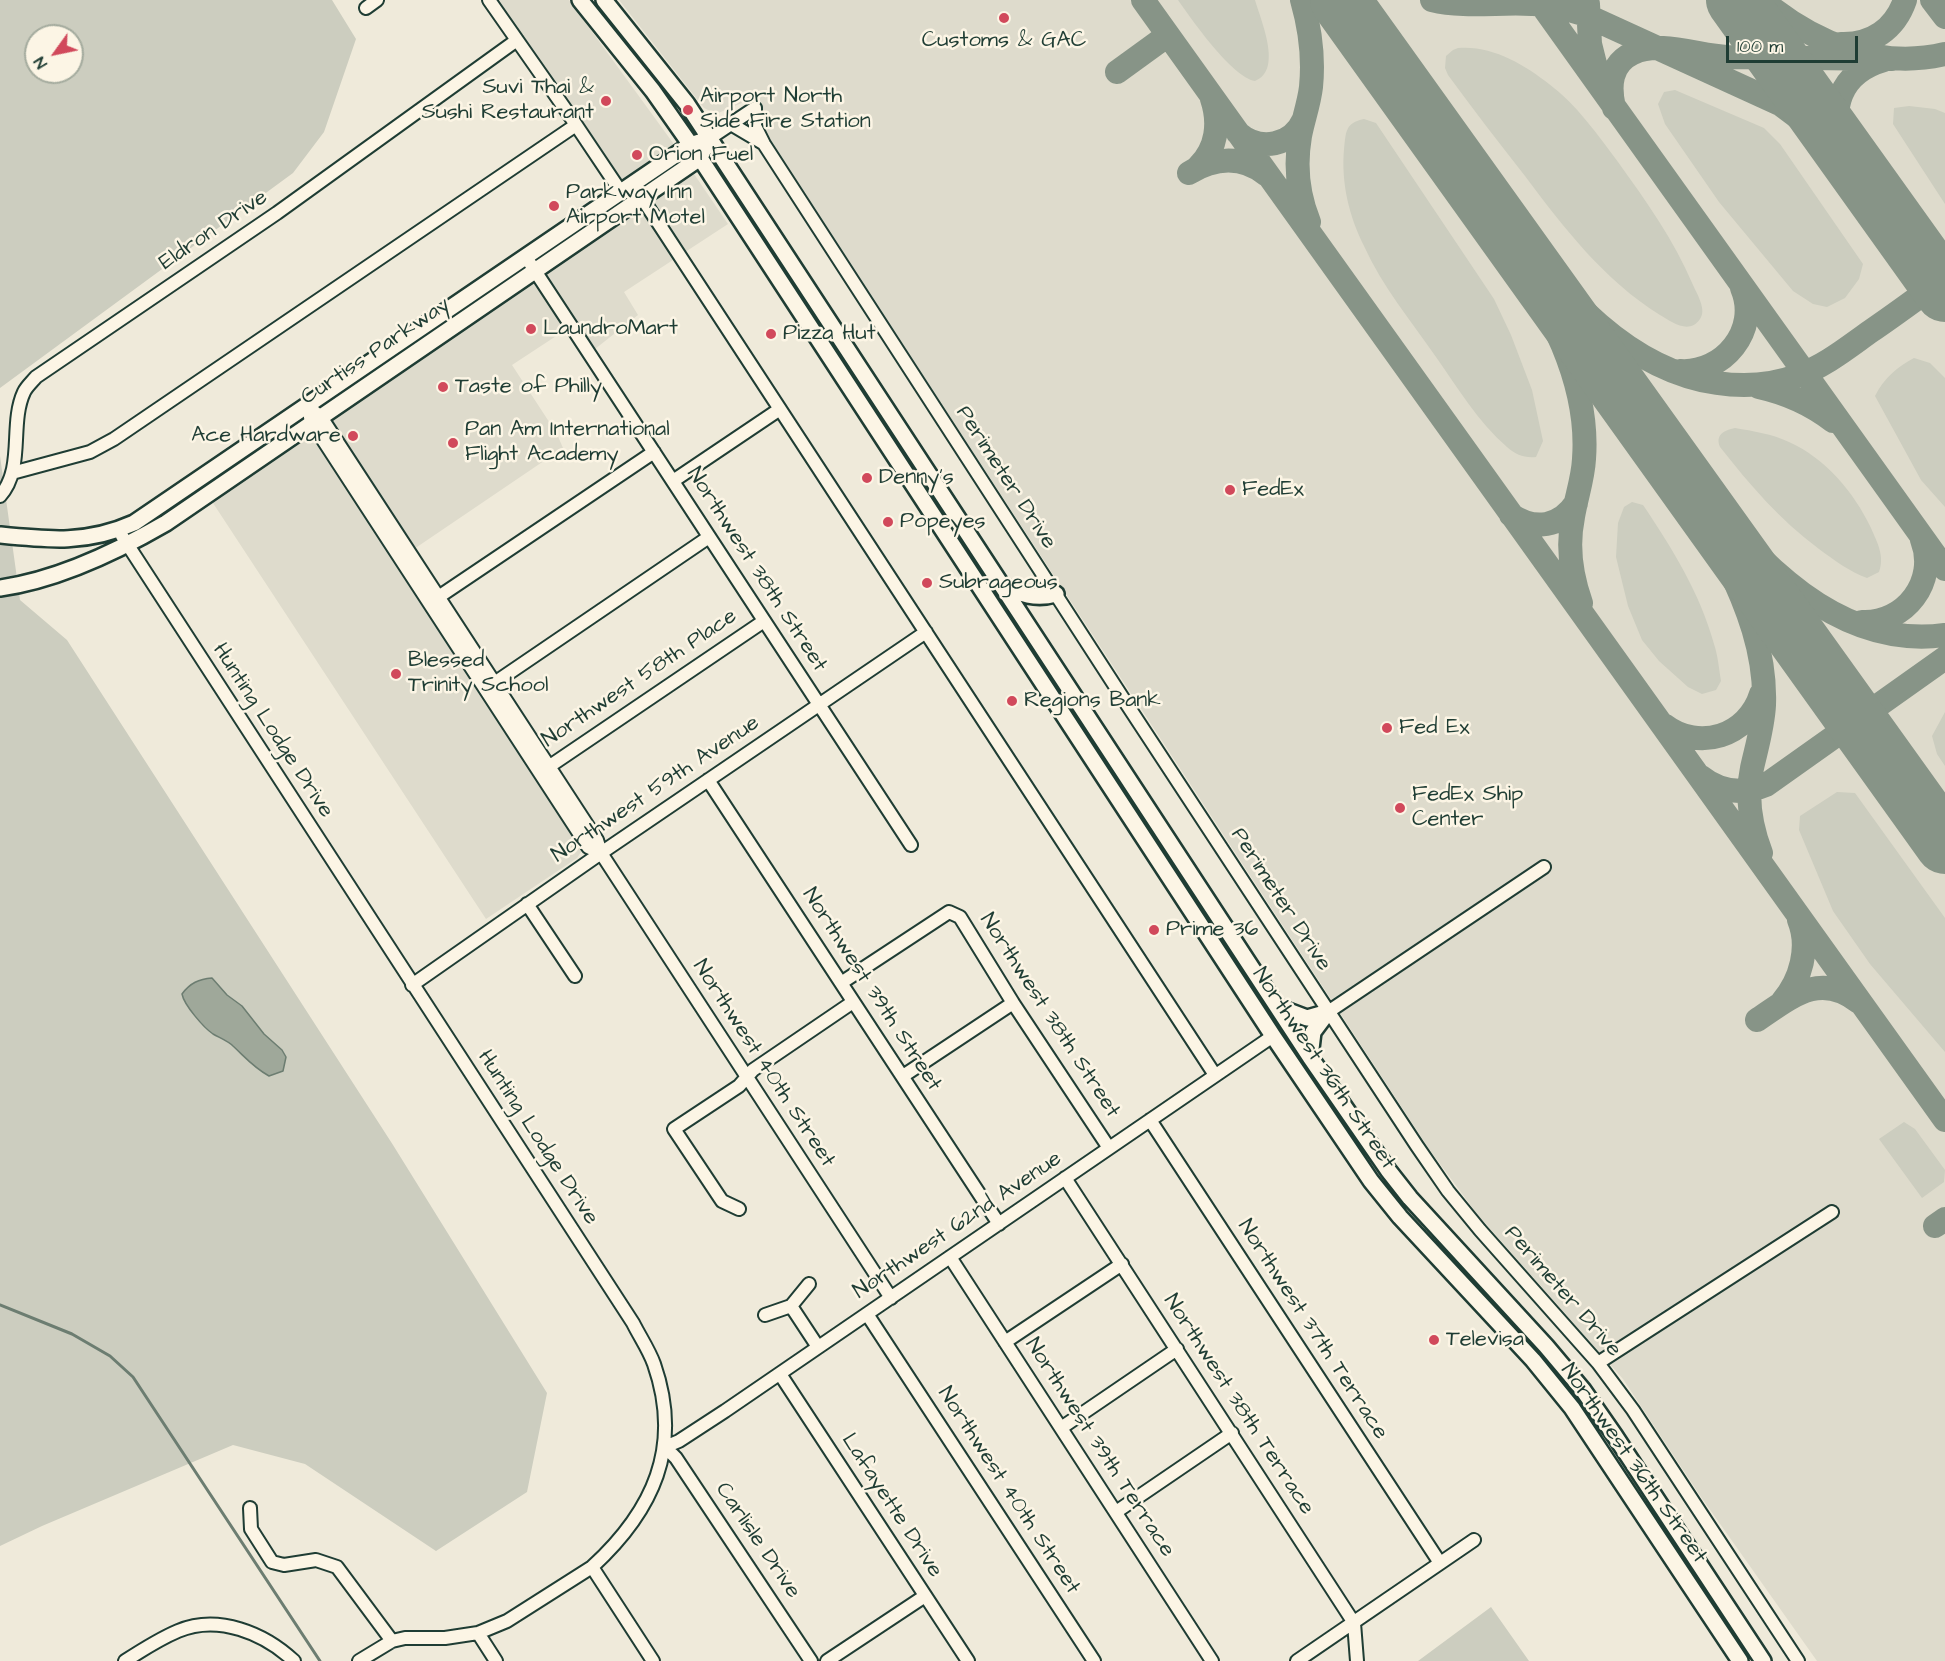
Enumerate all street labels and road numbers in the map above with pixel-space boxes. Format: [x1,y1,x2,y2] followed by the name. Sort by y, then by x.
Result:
[155,185,273,277] street label: Eldron Drive
[297,292,455,412] street label: Curtiss Parkway
[949,402,1061,554] street label: Perimeter Drive
[680,463,832,677] street label: Northwest 38th Street
[537,604,743,754] street label: Northwest 58th Place
[206,639,338,823] street label: Hunting Lodge Drive
[547,711,765,869] street label: Northwest 59th Avenue
[1224,824,1336,976] street label: Perimeter Drive
[795,884,947,1096] street label: Northwest 39th Street
[973,909,1125,1123] street label: Northwest 38th Street
[686,955,840,1173] street label: Northwest 40th Street
[1246,963,1400,1175] street label: Northwest 36th Street
[471,1046,603,1230] street label: Hunting Lodge Drive
[849,1146,1067,1306] street label: Northwest 62nd Avenue
[1231,1215,1393,1445] street label: Northwest 37th Terrace
[1498,1221,1626,1363] street label: Perimeter Drive
[1157,1290,1319,1520] street label: Northwest 38th Terrace
[1018,1334,1180,1562] street label: Northwest 39th Terrace
[1554,1359,1712,1569] street label: Northwest 36th Street
[931,1382,1085,1600] street label: Northwest 40th Street
[835,1429,947,1583] street label: Lafayette Drive
[709,1478,805,1604] street label: Carlisle Drive

